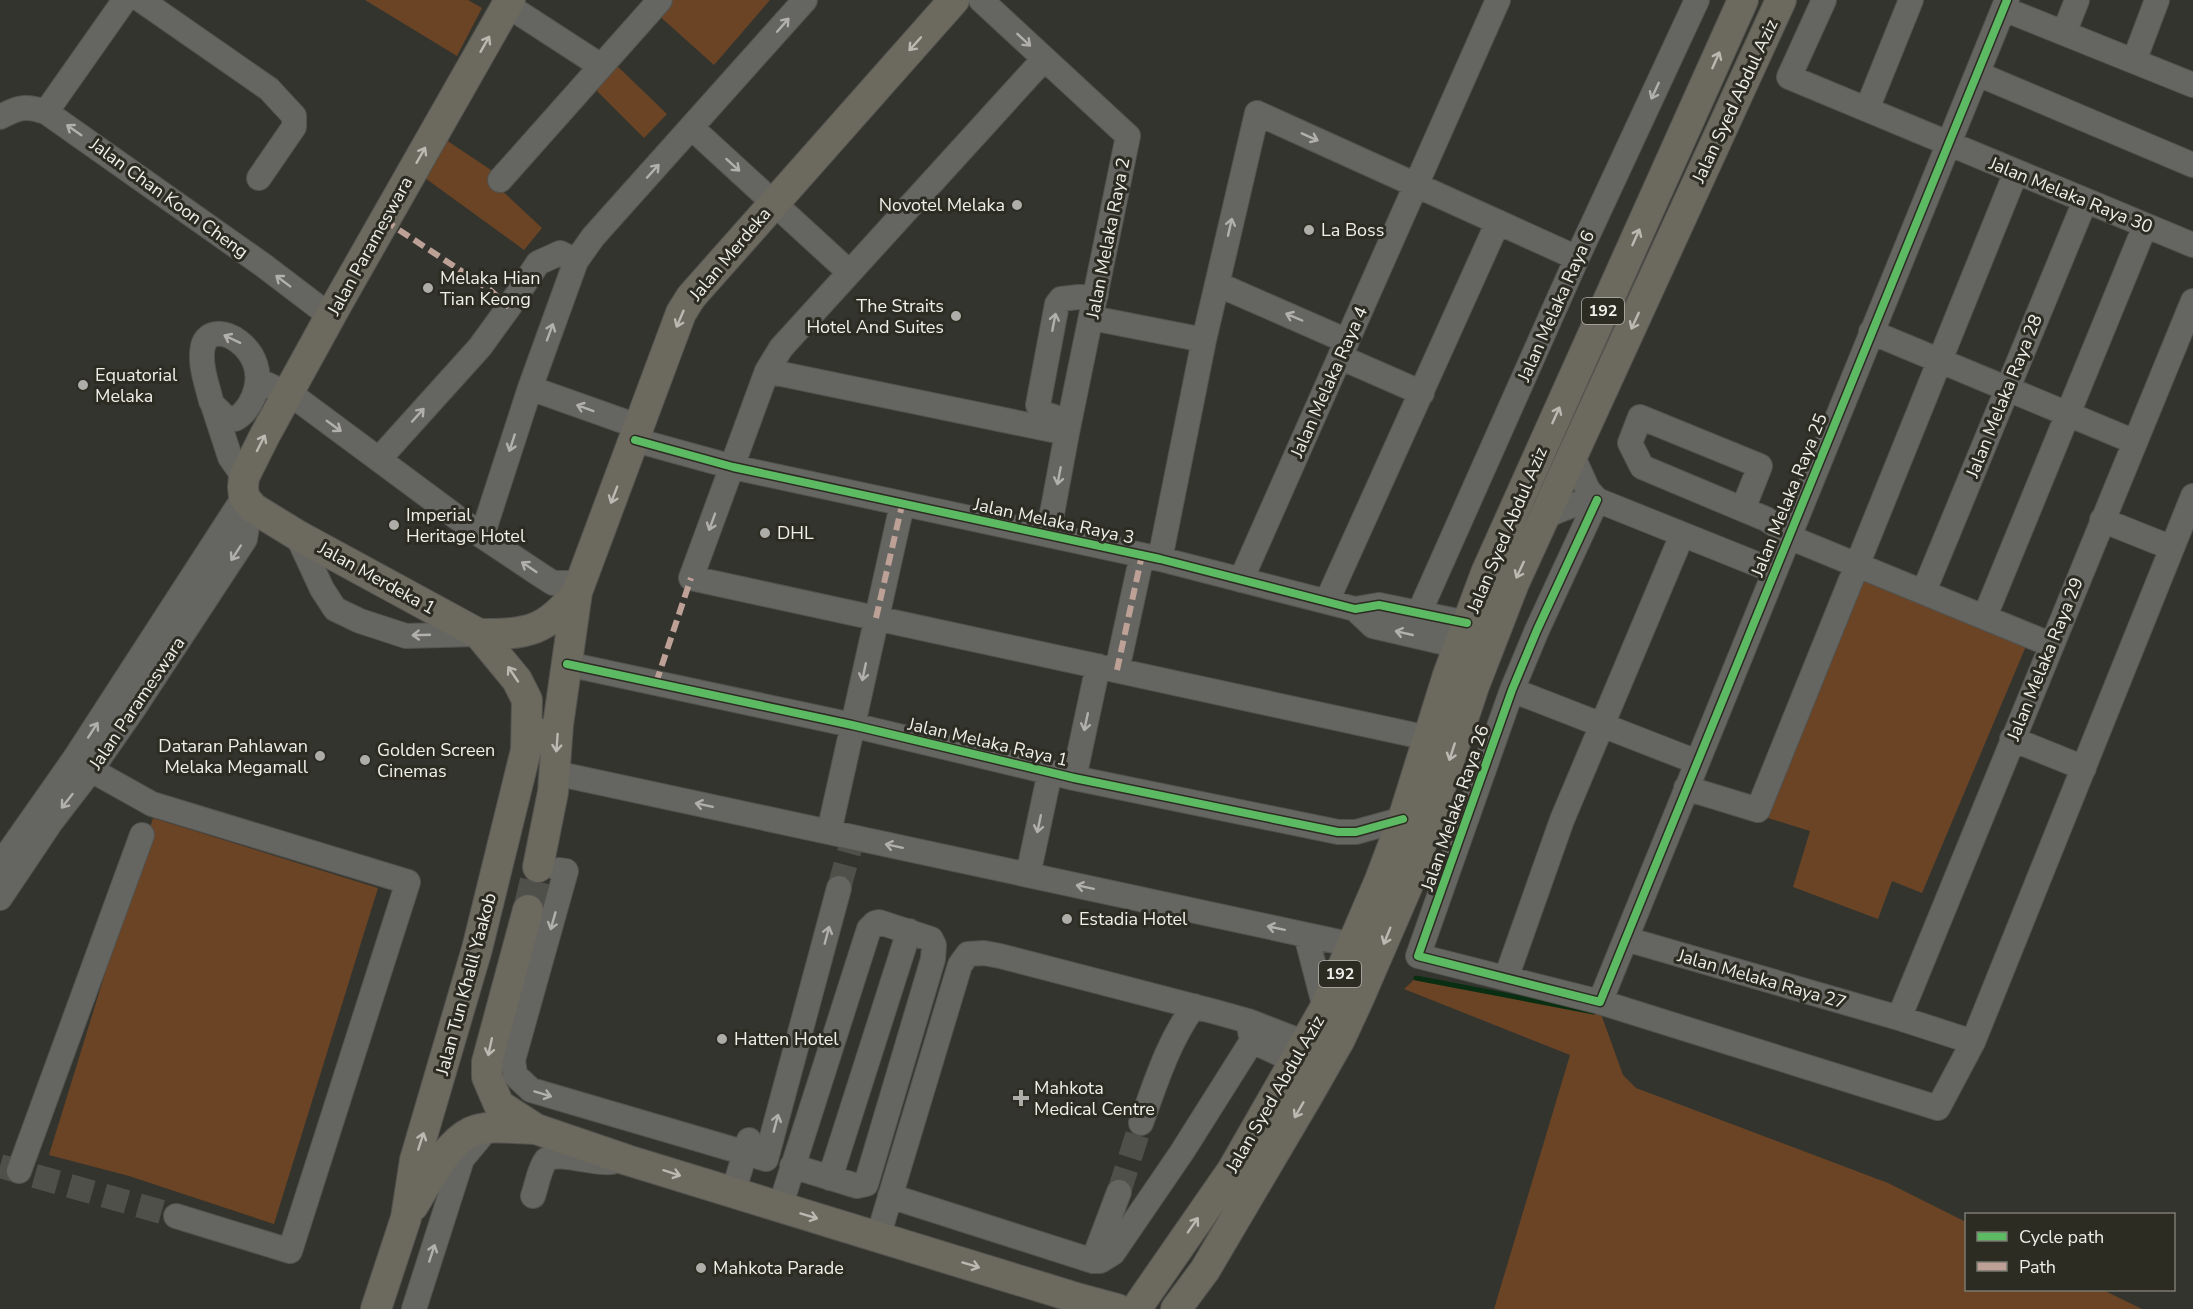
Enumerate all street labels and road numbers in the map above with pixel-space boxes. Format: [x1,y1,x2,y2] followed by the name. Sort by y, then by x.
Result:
[1686,15,1783,188] street label: Jalan Syed Abdul Aziz
[84,132,253,264] street label: Jalan Chan Koon Cheng
[1985,151,2156,239] street label: Jalan Melaka Raya 30
[1080,155,1135,322] street label: Jalan Melaka Raya 2
[321,172,418,321] street label: Jalan Parameswara
[683,202,776,306] street label: Jalan Merdeka
[1511,226,1600,386] street label: Jalan Melaka Raya 6
[1582,298,1624,324] road number: 192
[1284,302,1373,462] street label: Jalan Melaka Raya 4
[1960,311,2048,482] street label: Jalan Melaka Raya 28
[1745,410,1833,581] street label: Jalan Melaka Raya 25
[1461,443,1553,618] street label: Jalan Syed Abdul Aziz
[971,492,1136,550] street label: Jalan Melaka Raya 3
[313,535,440,620] street label: Jalan Merdeka 1
[2001,574,2089,745] street label: Jalan Melaka Raya 29
[83,632,190,775] street label: Jalan Parameswara
[905,712,1070,772] street label: Jalan Melaka Raya 1
[1415,722,1495,895] street label: Jalan Melaka Raya 26
[430,890,502,1079] street label: Jalan Tun Khalil Yaakob
[1674,943,1849,1015] street label: Jalan Melaka Raya 27
[1319,961,1361,987] road number: 192
[1220,1011,1330,1178] street label: Jalan Syed Abdul Aziz

